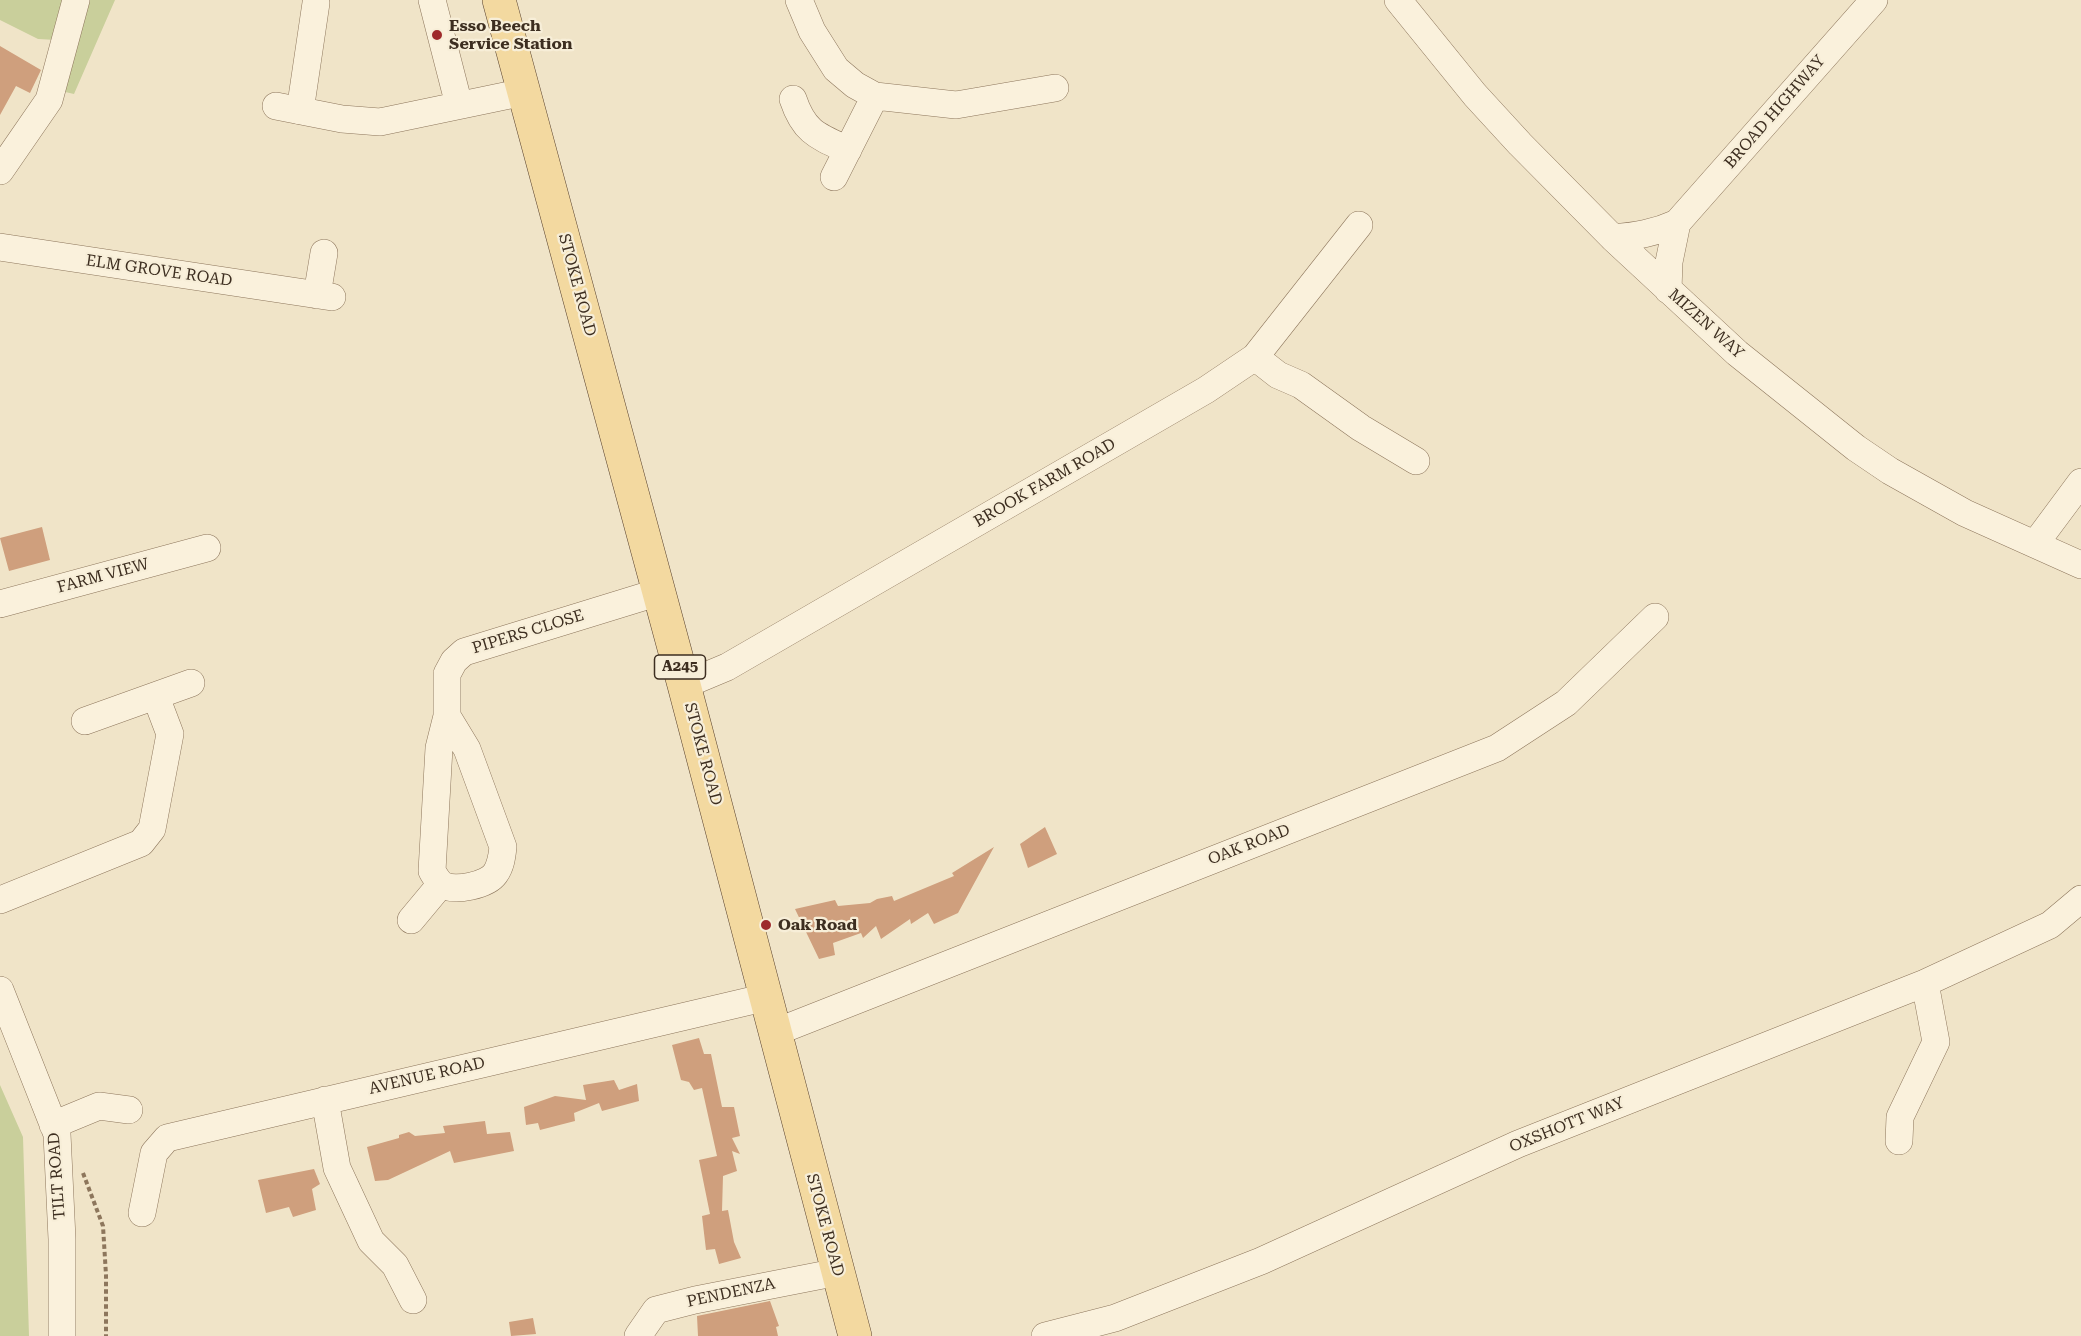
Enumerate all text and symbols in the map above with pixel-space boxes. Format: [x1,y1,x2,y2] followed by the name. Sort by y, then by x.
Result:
[449,16,573,54] place label: Esso Beech Service Station
[430,28,444,42] marker: Esso Beech Service Station
[1721,52,1829,172] street label: BROAD HIGHWAY
[554,231,600,339] street label: STOKE ROAD
[85,251,233,291] street label: ELM GROVE ROAD
[1664,285,1748,363] street label: MIZEN WAY
[971,435,1119,531] street label: BROOK FARM ROAD
[55,555,151,597] street label: FARM VIEW
[470,606,586,658] street label: PIPERS CLOSE
[654,655,706,679] road number: A245
[680,700,726,808] street label: STOKE ROAD
[1205,821,1293,869] street label: OAK ROAD
[778,915,857,935] place label: Oak Road
[759,918,773,932] marker: Oak Road
[367,1053,487,1099] street label: AVENUE ROAD
[1507,1093,1627,1157] street label: OXSHOTT WAY
[44,1132,70,1220] street label: TILT ROAD
[802,1171,848,1279] street label: STOKE ROAD
[685,1274,777,1312] street label: PENDENZA

